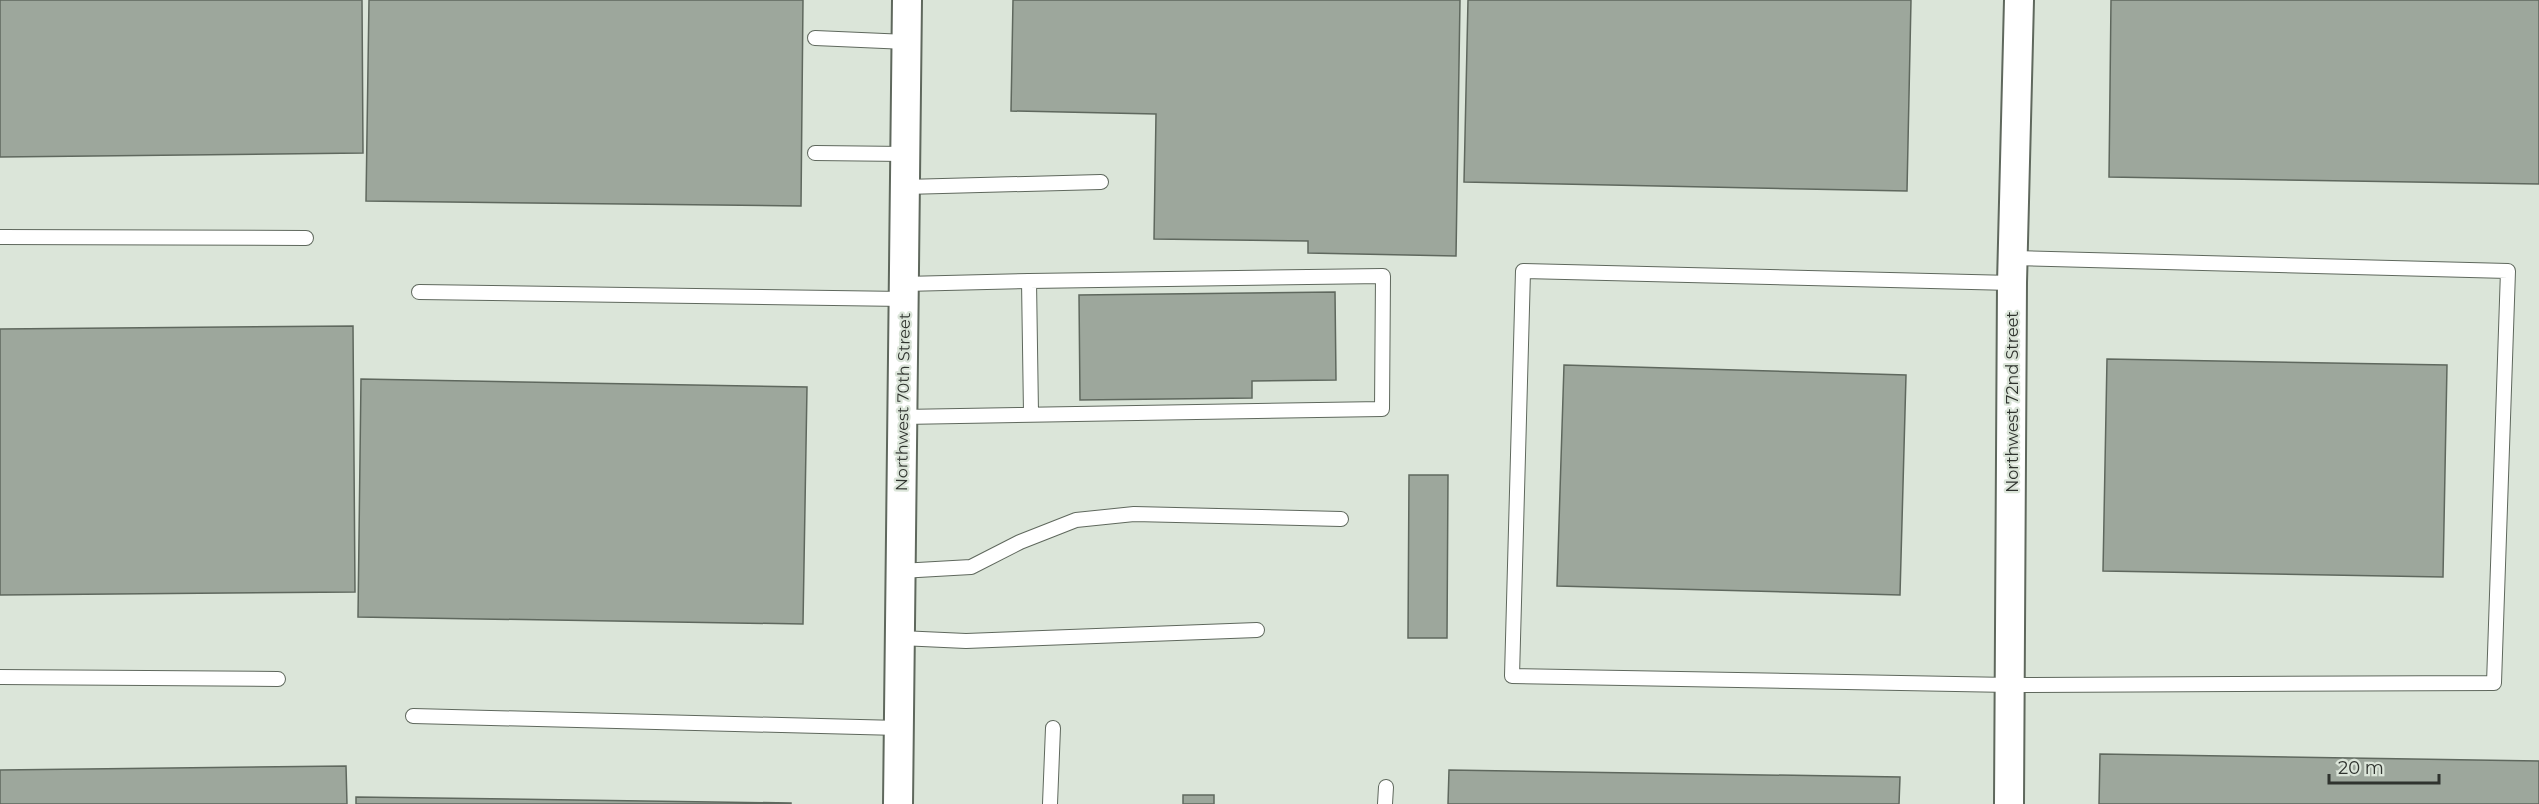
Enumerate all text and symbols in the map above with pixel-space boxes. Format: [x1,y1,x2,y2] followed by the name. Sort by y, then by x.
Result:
[2003,311,2022,493] street label: Northwest 72nd Street
[892,312,914,491] street label: Northwest 70th Street
[2329,747,2438,785] scale bar
[2338,757,2384,779] text: 20 m

